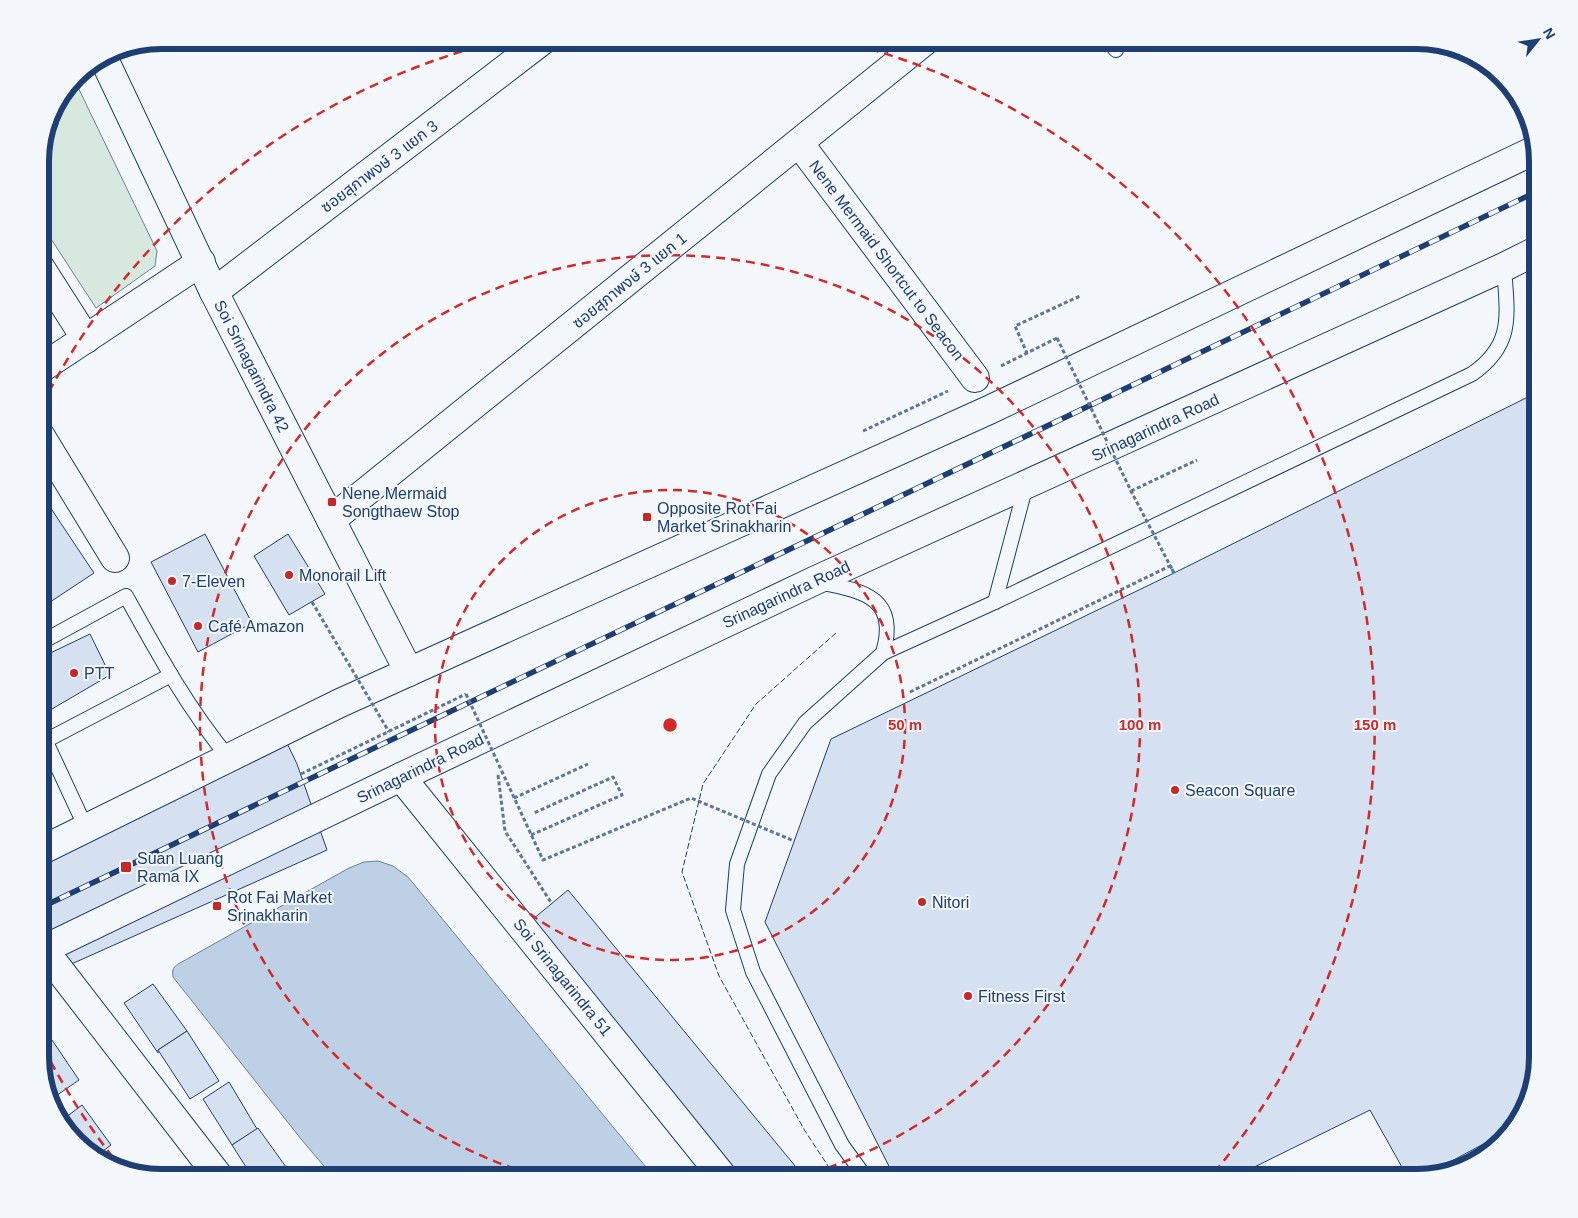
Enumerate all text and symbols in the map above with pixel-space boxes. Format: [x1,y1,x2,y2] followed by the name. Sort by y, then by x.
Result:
[1513,15,1563,65] north arrow
[1540,25,1559,42] text: N
[318,117,442,217] street label: ซอยสุภาพงษ์ 3 แยก 3
[806,157,967,363] street label: Nene Mermaid Shortcut to Seacon
[569,229,690,332] street label: ซอยสุภาพงษ์ 3 แยก 1
[211,297,292,435] street label: Soi Srinagarindra 42
[1089,390,1222,464] street label: Srinagarindra Road
[342,485,460,520] place label: Nene Mermaid Songthaew Stop
[326,496,338,508] marker: Nene Mermaid Songthaew Stop
[657,500,791,535] place label: Opposite Rot Fai Market Srinakharin
[641,511,653,523] marker: Opposite Rot Fai Market Srinakharin
[720,557,853,631] street label: Srinagarindra Road
[299,567,387,584] place label: Monorail Lift
[283,569,295,581] marker: Monorail Lift
[182,573,245,590] place label: 7-Eleven
[166,575,178,587] marker: 7-Eleven
[208,618,304,635] place label: Café Amazon
[192,620,204,632] marker: Café Amazon
[84,665,114,682] place label: PTT
[68,667,80,679] marker: PTT
[661,716,679,734] centre of rings
[888,716,922,733] text: 50 m
[1119,716,1161,733] text: 100 m
[1354,716,1396,733] text: 150 m
[354,730,486,807] street label: Srinagarindra Road
[1185,782,1295,799] place label: Seacon Square
[1169,784,1181,796] marker: Seacon Square
[137,850,223,885] place label: Suan Luang Rama IX
[119,860,133,874] marker: Suan Luang Rama IX
[227,889,332,924] place label: Rot Fai Market Srinakharin
[932,894,969,911] place label: Nitori
[916,896,928,908] marker: Nitori
[211,900,223,912] marker: Rot Fai Market Srinakharin
[510,915,615,1039] street label: Soi Srinagarindra 51
[978,988,1066,1005] place label: Fitness First
[962,990,974,1002] marker: Fitness First

